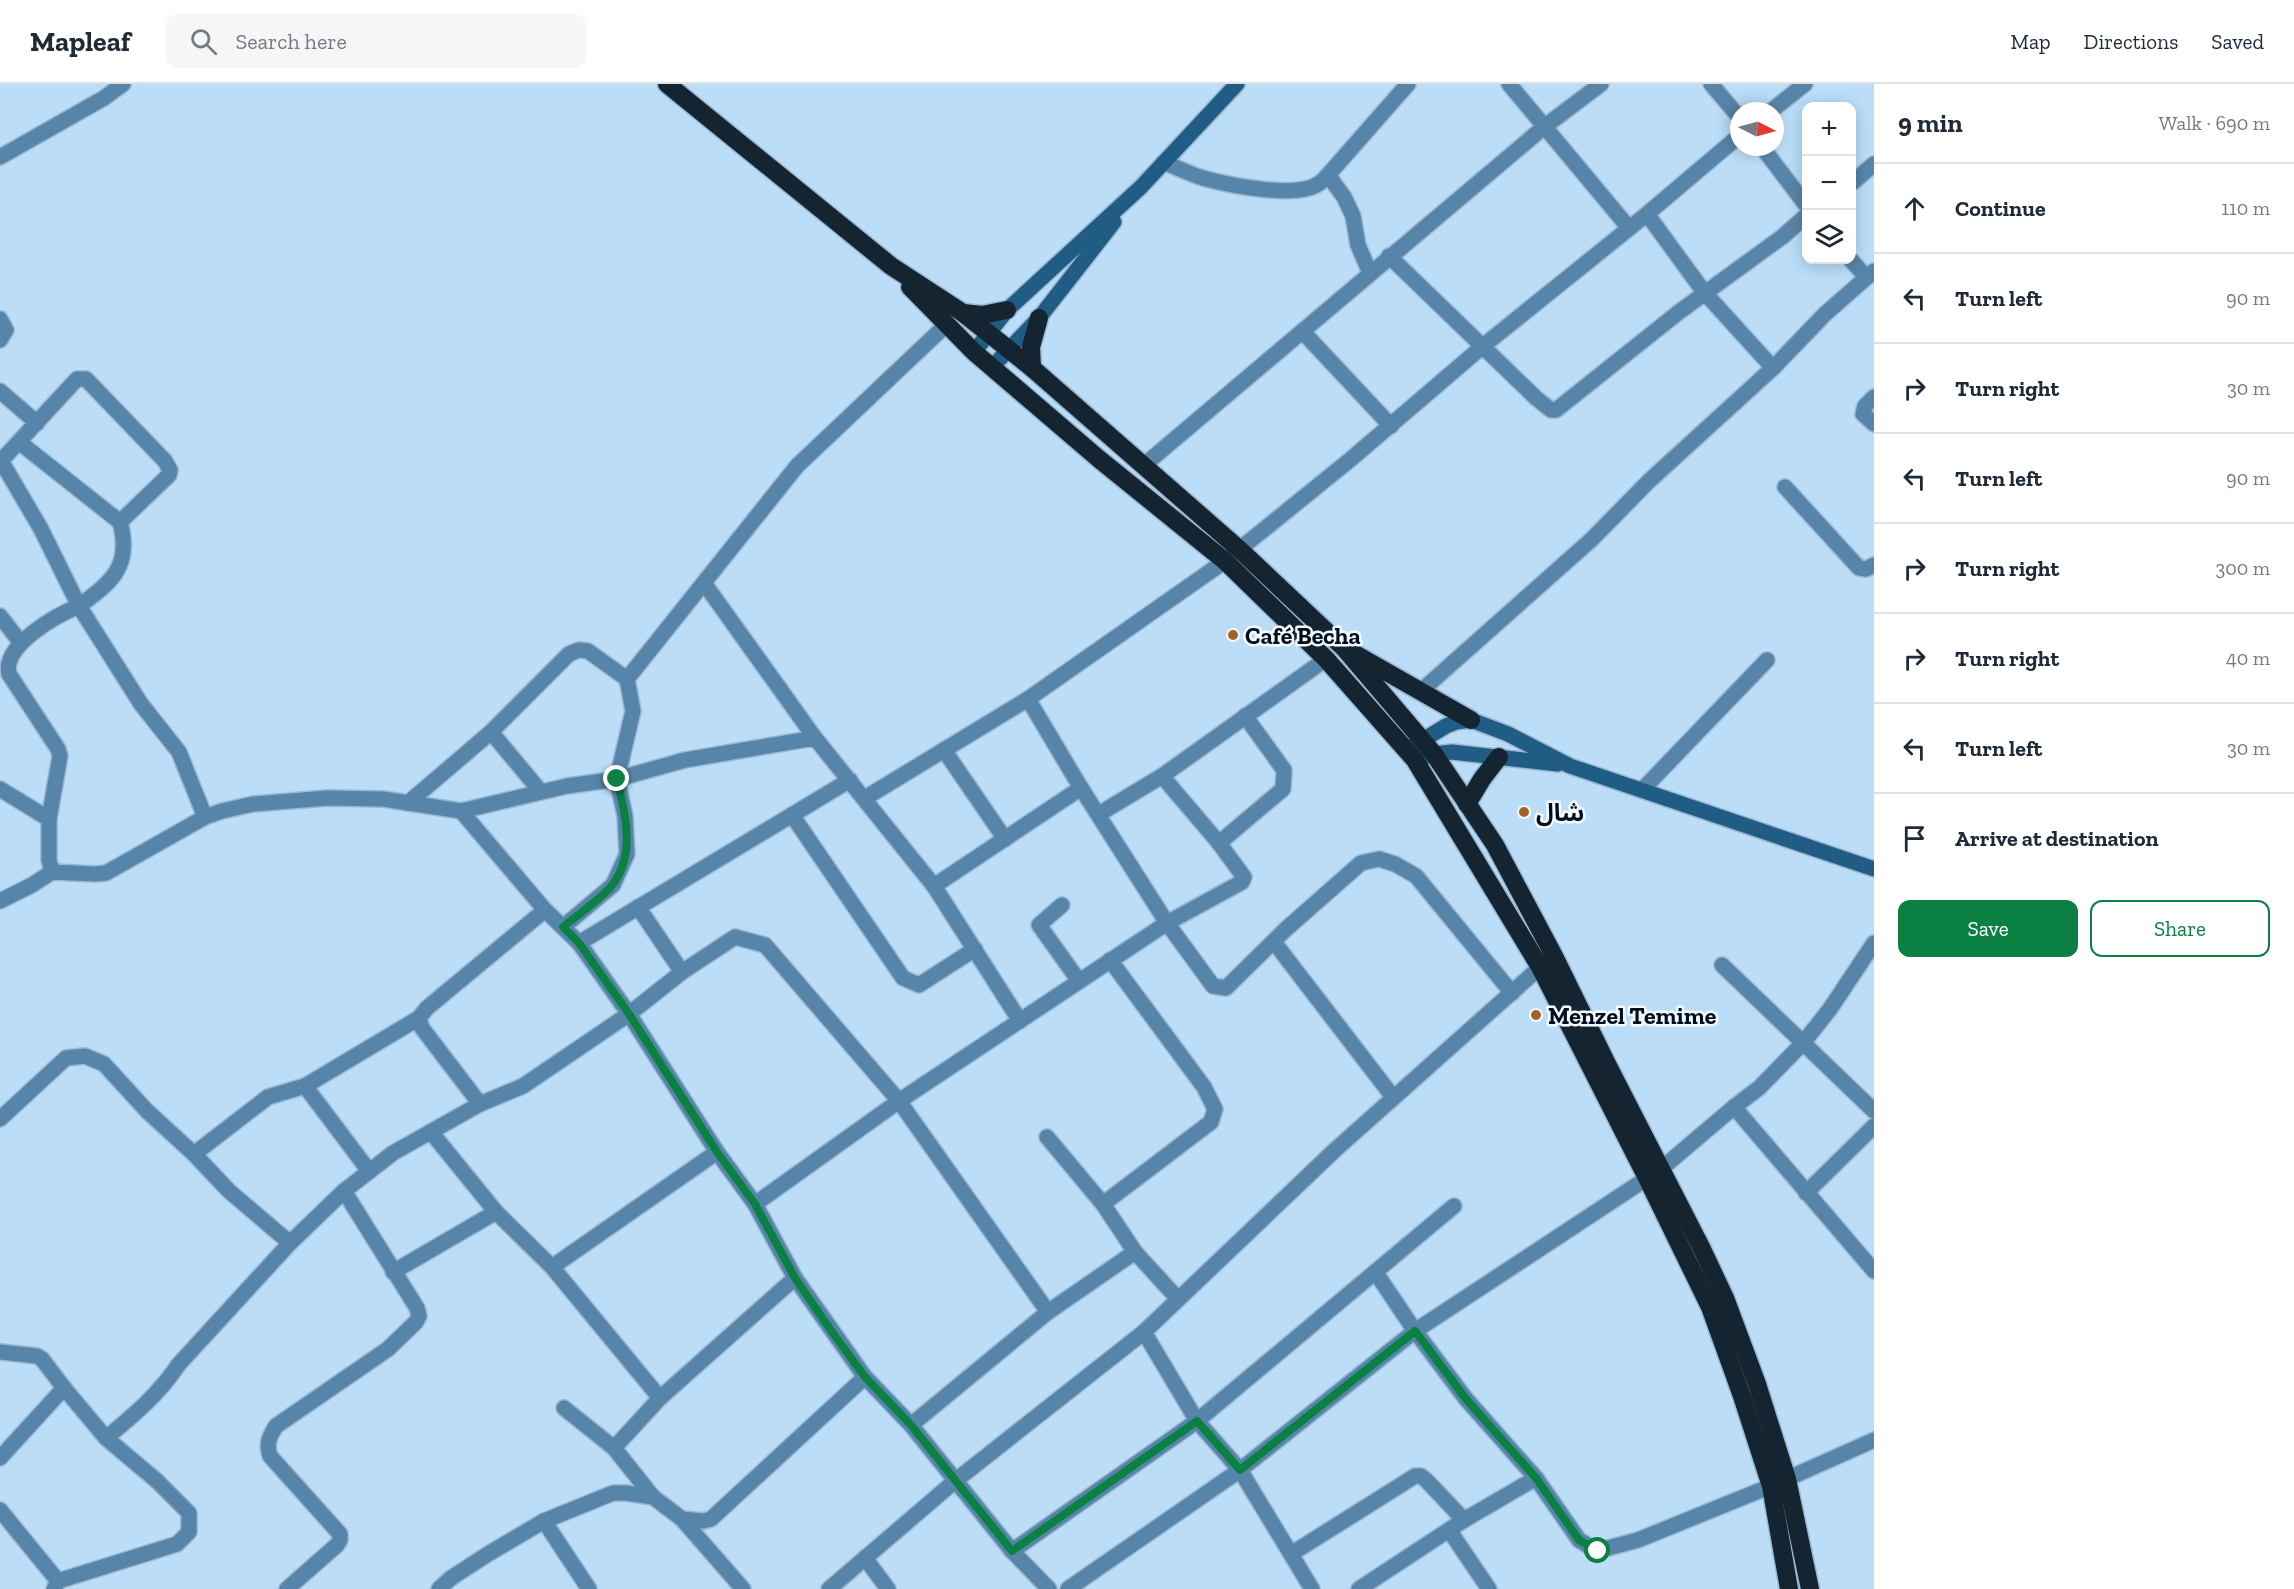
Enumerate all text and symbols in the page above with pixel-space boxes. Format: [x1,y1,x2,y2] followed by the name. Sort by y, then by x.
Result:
[166,14,586,68] search box
[30,25,130,58] text: Mapleaf
[187,25,220,58] icon: search
[235,28,347,55] text: Search here
[2011,29,2051,54] text: Map
[2084,29,2178,54] text: Directions
[2211,29,2264,54] text: Saved
[1730,102,1784,156] north arrow
[1802,102,1856,264] map controls
[1802,102,1856,156] button: +
[1898,107,1963,139] text: 9 min
[2159,111,2270,135] text: Walk · 690 m
[1802,156,1856,210] button: −
[1898,192,1931,225] icon: ahead
[1955,195,2046,222] text: Continue
[2221,196,2270,220] text: 110 m
[1802,210,1856,264] button: layers
[1898,282,1931,315] icon: left
[1955,285,2042,312] text: Turn left
[2226,286,2270,310] text: 90 m
[1898,372,1931,405] icon: right
[1955,375,2059,402] text: Turn right
[2227,376,2270,400] text: 30 m
[1898,462,1931,495] icon: left
[1955,465,2042,492] text: Turn left
[2226,466,2270,490] text: 90 m
[1898,552,1931,585] icon: right
[1955,555,2059,582] text: Turn right
[2215,556,2270,580] text: 300 m
[1245,621,1361,650] place label: Café Becha
[1226,628,1240,642] marker: Café Becha
[1898,642,1931,675] icon: right
[1955,645,2059,672] text: Turn right
[2226,646,2270,670] text: 40 m
[1898,732,1931,765] icon: left
[1955,735,2042,762] text: Turn left
[2227,736,2270,760] text: 30 m
[603,765,629,791] route end
[1536,798,1584,827] place label: شال
[1517,805,1531,819] marker: شال
[1898,822,1931,855] icon: arrive
[1955,825,2158,852] text: Arrive at destination
[1898,900,2078,957] button: Save
[2090,900,2270,957] button: Share
[1548,1001,1717,1030] place label: Menzel Temime
[1529,1008,1543,1022] marker: Menzel Temime
[1584,1537,1610,1563] route start

